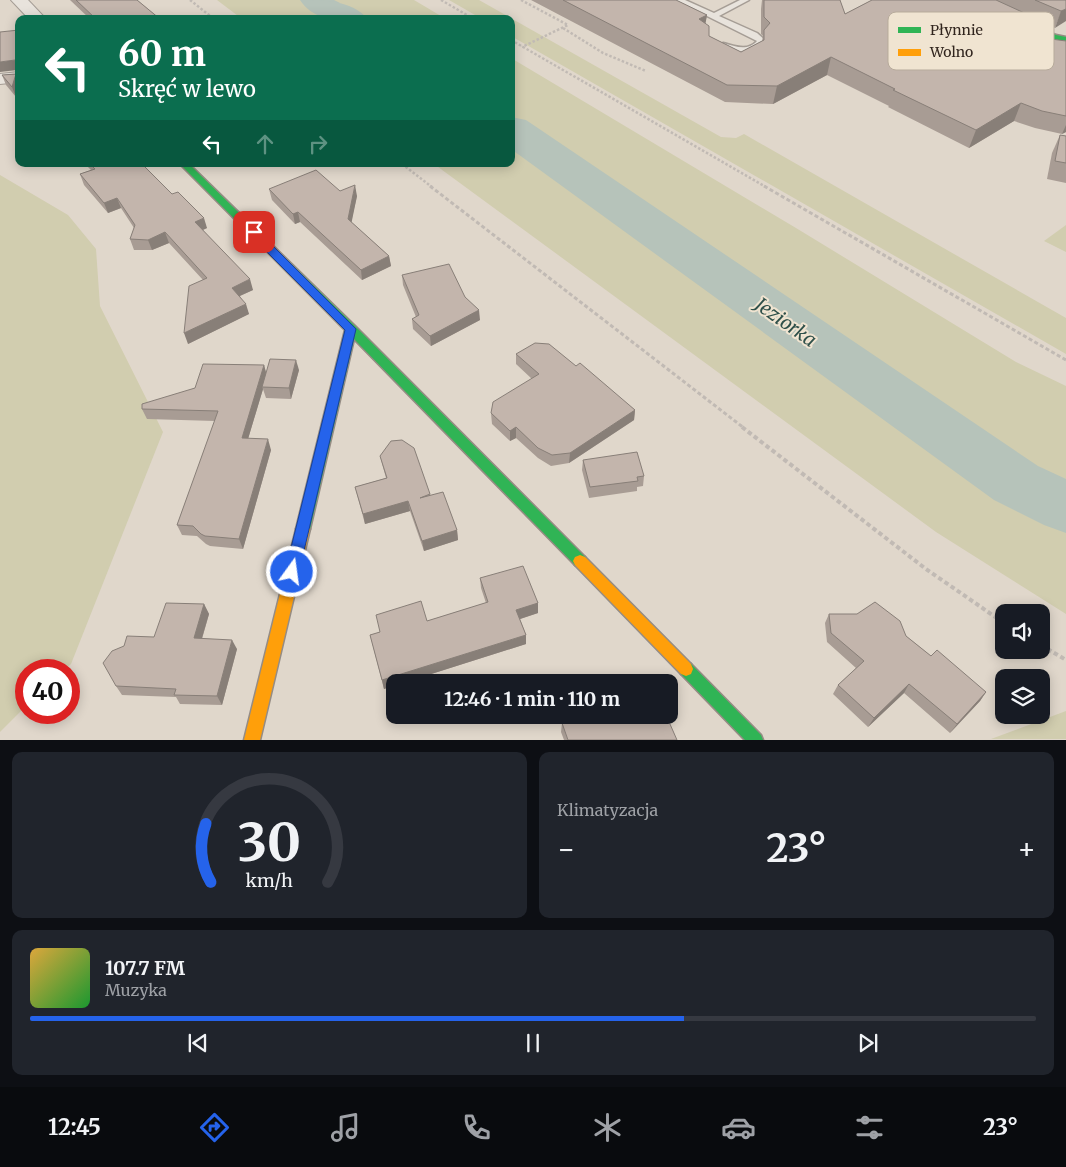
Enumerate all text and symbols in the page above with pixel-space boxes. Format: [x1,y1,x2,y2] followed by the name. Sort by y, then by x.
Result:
[888,12,1054,70] legend
[930,21,983,39] text: Płynnie
[118,32,206,76] text: 60 m
[35,35,100,100] icon: left
[929,43,973,61] text: Wolno
[118,75,256,103] text: Skręć w lewo
[198,130,226,158] icon: left
[251,130,279,158] icon: ahead
[304,130,332,158] icon: right
[233,211,275,253] pin
[240,218,268,246] icon: arrive
[749,291,821,352] water label: Jeziorka
[265,545,317,597] position arrow
[995,604,1050,724] map controls
[995,604,1050,659] button: sound
[15,659,80,724] speed limit sign: 40
[995,669,1050,724] button: layers
[444,687,620,711] text: 12:46 · 1 min · 110 m
[557,800,658,820] text: Klimatyzacja
[238,810,301,875] text: 30
[766,825,827,872] text: 23°
[557,831,576,867] text: −
[1017,831,1036,867] text: +
[246,869,293,892] text: km/h
[105,956,185,980] text: 107.7 FM
[105,980,167,1000] text: Muzyka
[184,1029,212,1057] icon: previous
[519,1029,547,1057] icon: pause
[854,1029,882,1057] icon: next
[197,1110,232,1145] icon: directions
[328,1110,363,1145] icon: music
[459,1110,494,1145] icon: phone
[590,1110,625,1145] icon: climate
[721,1110,756,1145] icon: car
[852,1110,887,1145] icon: filters
[48,1113,101,1141] text: 12:45
[983,1113,1018,1141] text: 23°

